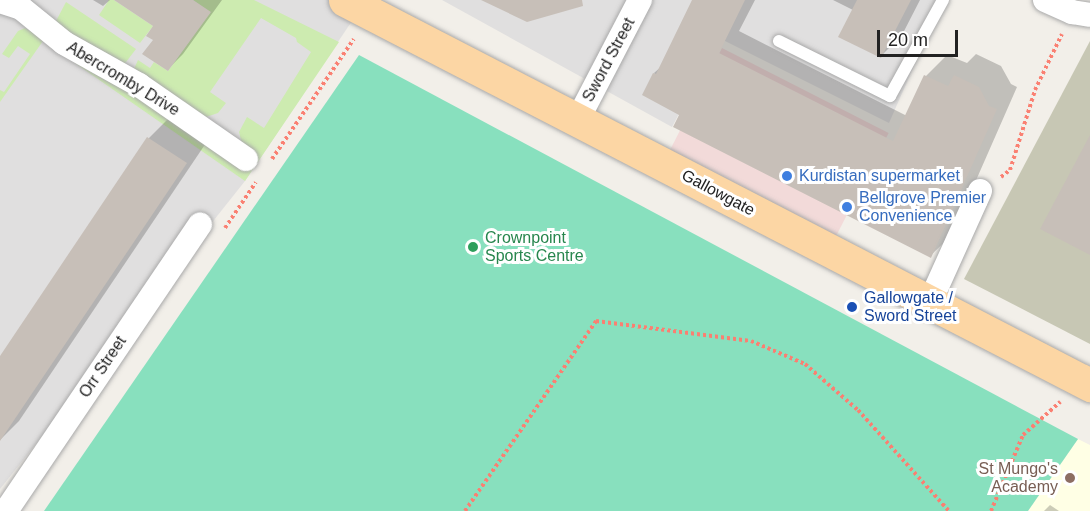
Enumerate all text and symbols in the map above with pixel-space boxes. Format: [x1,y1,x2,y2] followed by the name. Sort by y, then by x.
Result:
[579,15,639,105] street label: Sword Street
[880,18,961,56] scale bar
[888,30,928,50] text: 20 m
[63,38,183,120] street label: Abercromby Drive
[678,166,758,220] street label: Gallowgate
[799,166,960,186] place label: Kurdistan supermarket
[780,169,794,183] marker: Kurdistan supermarket
[859,188,986,226] place label: Bellgrove Premier Convenience
[840,200,854,214] marker: Bellgrove Premier Convenience
[485,228,584,266] place label: Crownpoint Sports Centre
[466,240,480,254] marker: Crownpoint Sports Centre
[864,288,956,326] place label: Gallowgate / Sword Street
[845,300,859,314] marker: Gallowgate / Sword Street
[75,333,131,401] street label: Orr Street
[978,459,1058,497] place label: St Mungo's Academy
[1063,471,1077,485] marker: St Mungo's Academy

